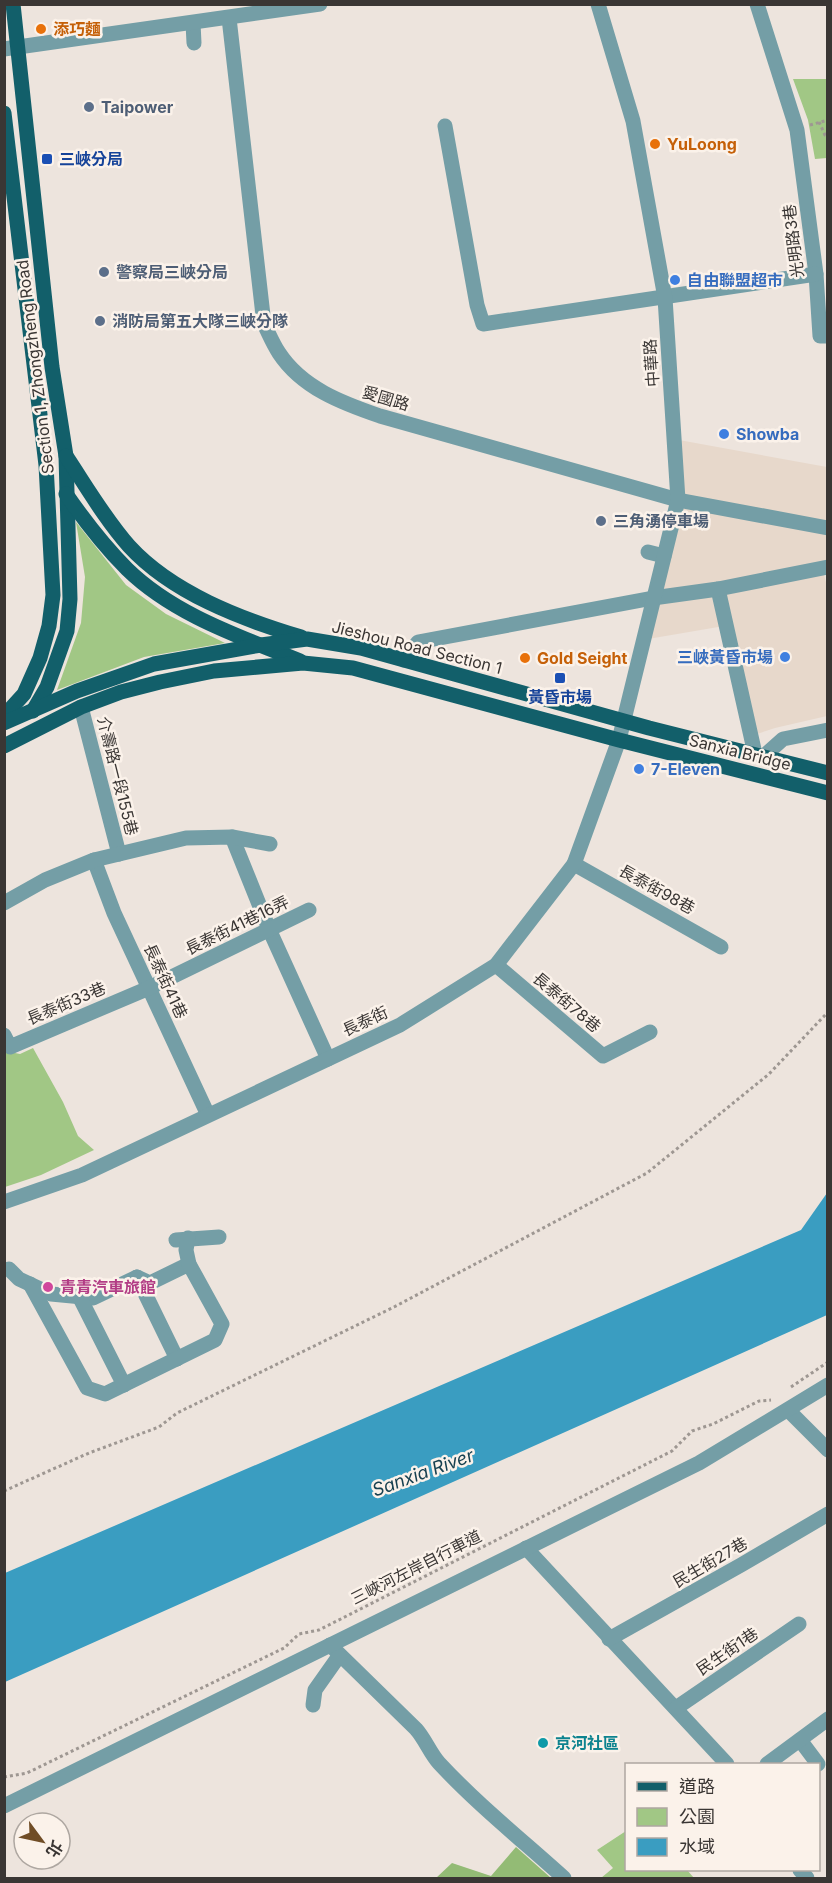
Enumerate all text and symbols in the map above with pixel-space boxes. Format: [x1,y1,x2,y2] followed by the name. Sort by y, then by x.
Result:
[53,19,101,39] place label: 添巧麵
[34,22,48,36] marker: 添巧麵
[101,97,174,117] place label: Taipower
[82,100,96,114] marker: Taipower
[667,134,737,154] place label: YuLoong
[648,137,662,151] marker: YuLoong
[59,149,123,169] place label: 三峽分局
[40,152,54,166] marker: 三峽分局
[779,203,807,279] street label: 光明路3巷
[12,259,58,475] street label: Section 1, Zhongzheng Road
[116,262,228,282] place label: 警察局三峽分局
[97,265,111,279] marker: 警察局三峽分局
[687,270,783,290] place label: 自由聯盟超市
[668,273,682,287] marker: 自由聯盟超市
[112,311,288,331] place label: 消防局第五大隊三峽分隊
[93,314,107,328] marker: 消防局第五大隊三峽分隊
[639,338,663,388] street label: 中華路
[360,381,412,415] street label: 愛國路
[736,424,799,444] place label: Showba
[717,427,731,441] marker: Showba
[613,511,709,531] place label: 三角湧停車場
[594,514,608,528] marker: 三角湧停車場
[330,616,504,678] street label: Jieshou Road Section 1
[677,647,773,667] place label: 三峽黃昏市場
[537,648,627,668] place label: Gold Seight
[778,650,792,664] marker: 三峽黃昏市場
[518,651,532,665] marker: Gold Seight
[553,671,567,685] marker: 黃昏市場
[528,687,592,707] place label: 黃昏市場
[94,714,142,838] street label: 介壽路一段155巷
[687,730,793,774] street label: Sanxia Bridge
[651,759,720,779] place label: 7-Eleven
[632,762,646,776] marker: 7-Eleven
[615,860,699,918] street label: 長泰街98巷
[182,891,292,959] street label: 長泰街41巷16弄
[140,940,192,1022] street label: 長泰街41巷
[529,968,605,1036] street label: 長泰街78巷
[24,977,108,1029] street label: 長泰街33巷
[339,1002,391,1040] street label: 長泰街
[60,1277,156,1297] place label: 青青汽車旅館
[41,1280,55,1294] marker: 青青汽車旅館
[369,1444,478,1501] water label: Sanxia River
[347,1525,485,1609] street label: 三峽河左岸自行車道
[669,1533,751,1591] street label: 民生街27巷
[692,1623,762,1679] street label: 民生街1巷
[555,1733,619,1753] place label: 京河社區
[536,1736,550,1750] marker: 京河社區
[625,1763,820,1871] legend
[679,1776,715,1797] text: 道路
[679,1806,715,1827] text: 公園
[12,1811,72,1871] north arrow
[679,1836,715,1857] text: 水域
[42,1837,67,1861] text: 北

